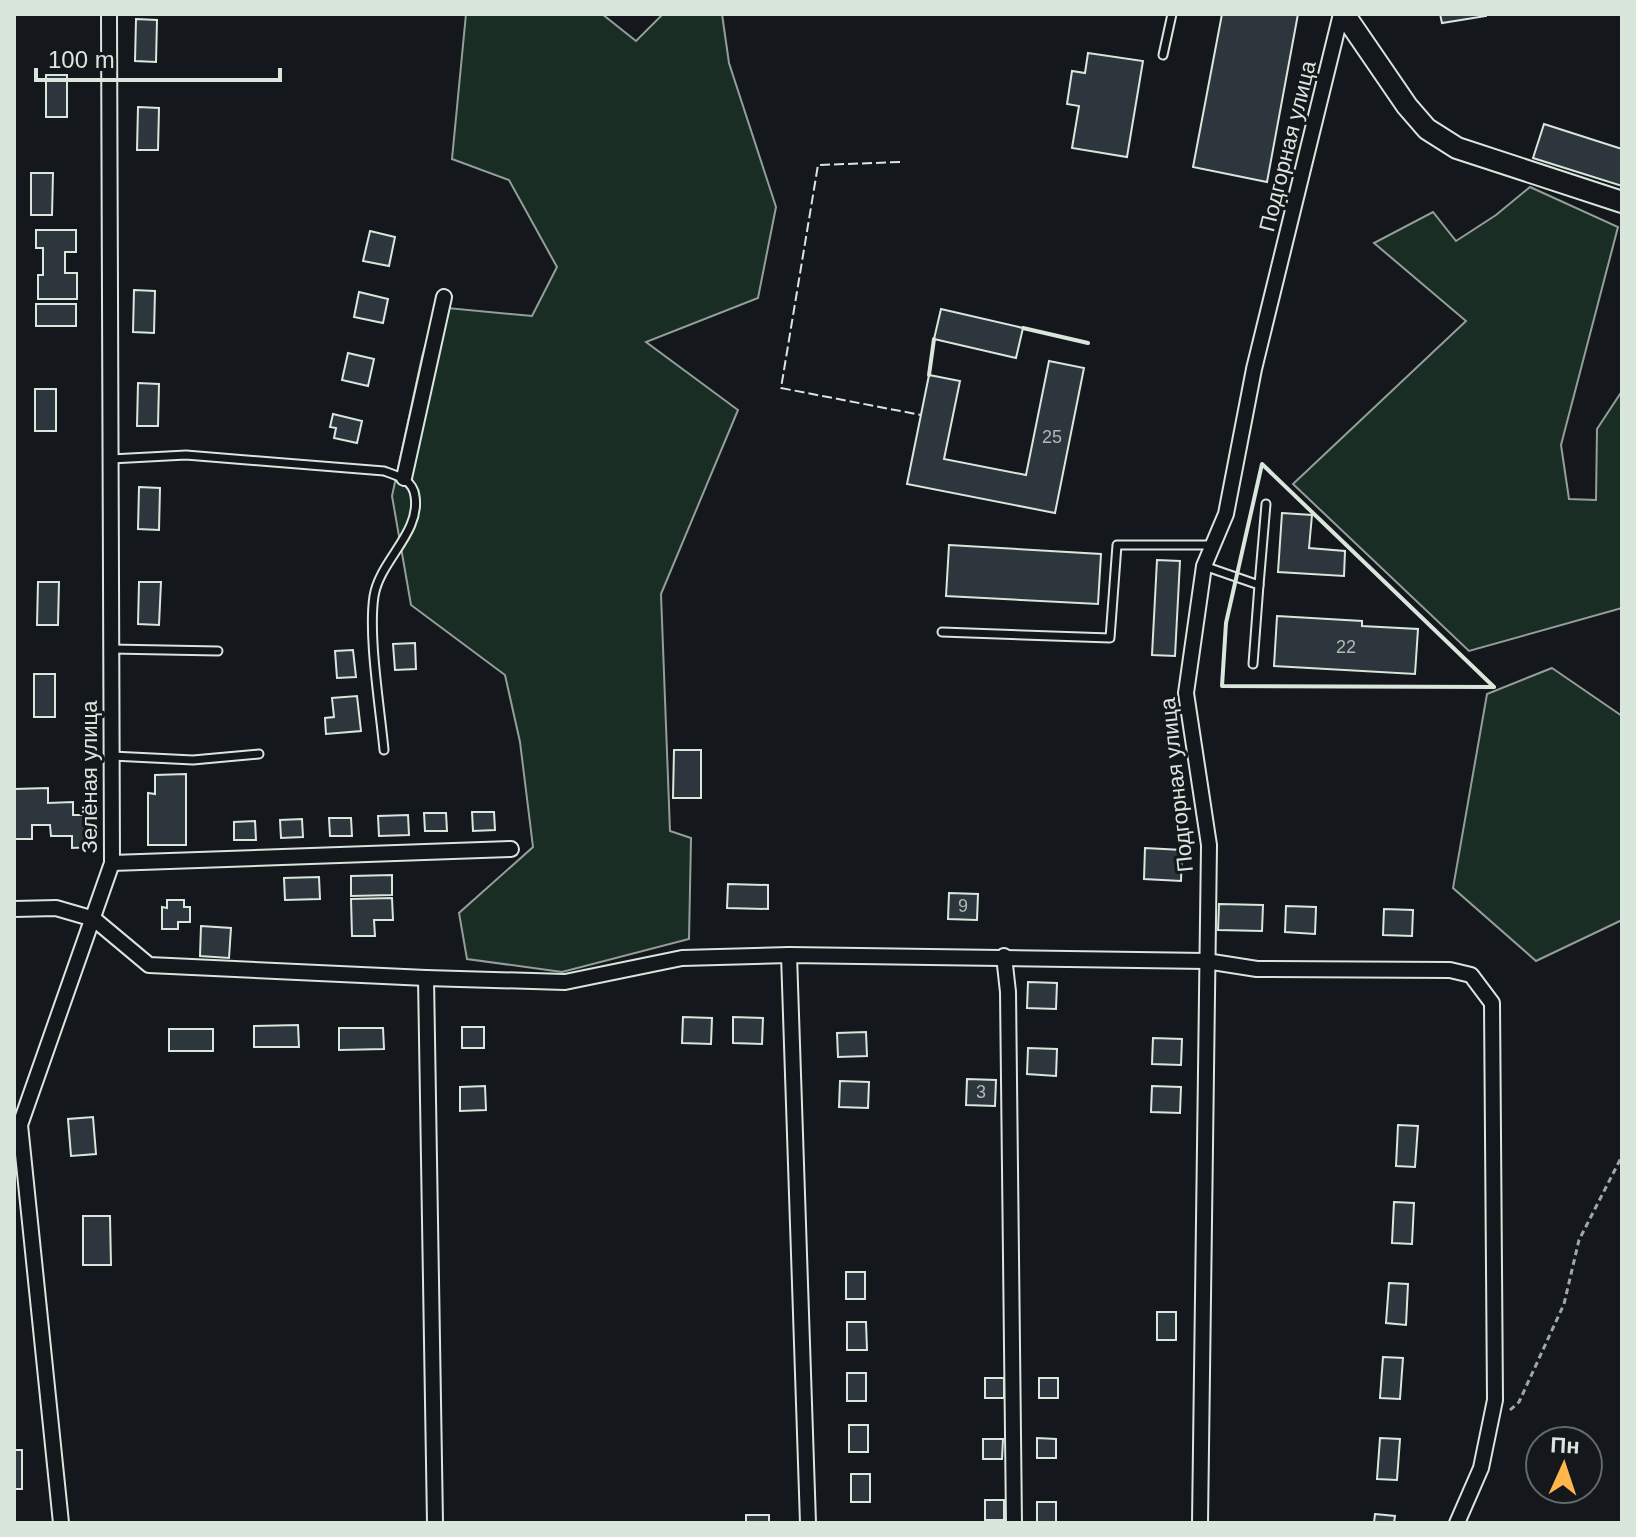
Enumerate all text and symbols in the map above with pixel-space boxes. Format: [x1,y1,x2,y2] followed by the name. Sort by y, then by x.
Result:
[36,32,280,82] scale bar
[48,46,115,73] text: 100 m
[1254,57,1321,234] street label: Подгорная улица
[1042,427,1062,447] house number: 25
[1336,637,1356,657] house number: 22
[1155,696,1198,873] street label: Подгорная улица
[77,700,102,853] street label: Зелёная улица
[958,896,968,916] house number: 9
[976,1082,986,1102] house number: 3
[1524,1425,1604,1505] north arrow
[1550,1432,1580,1459] text: Пн

